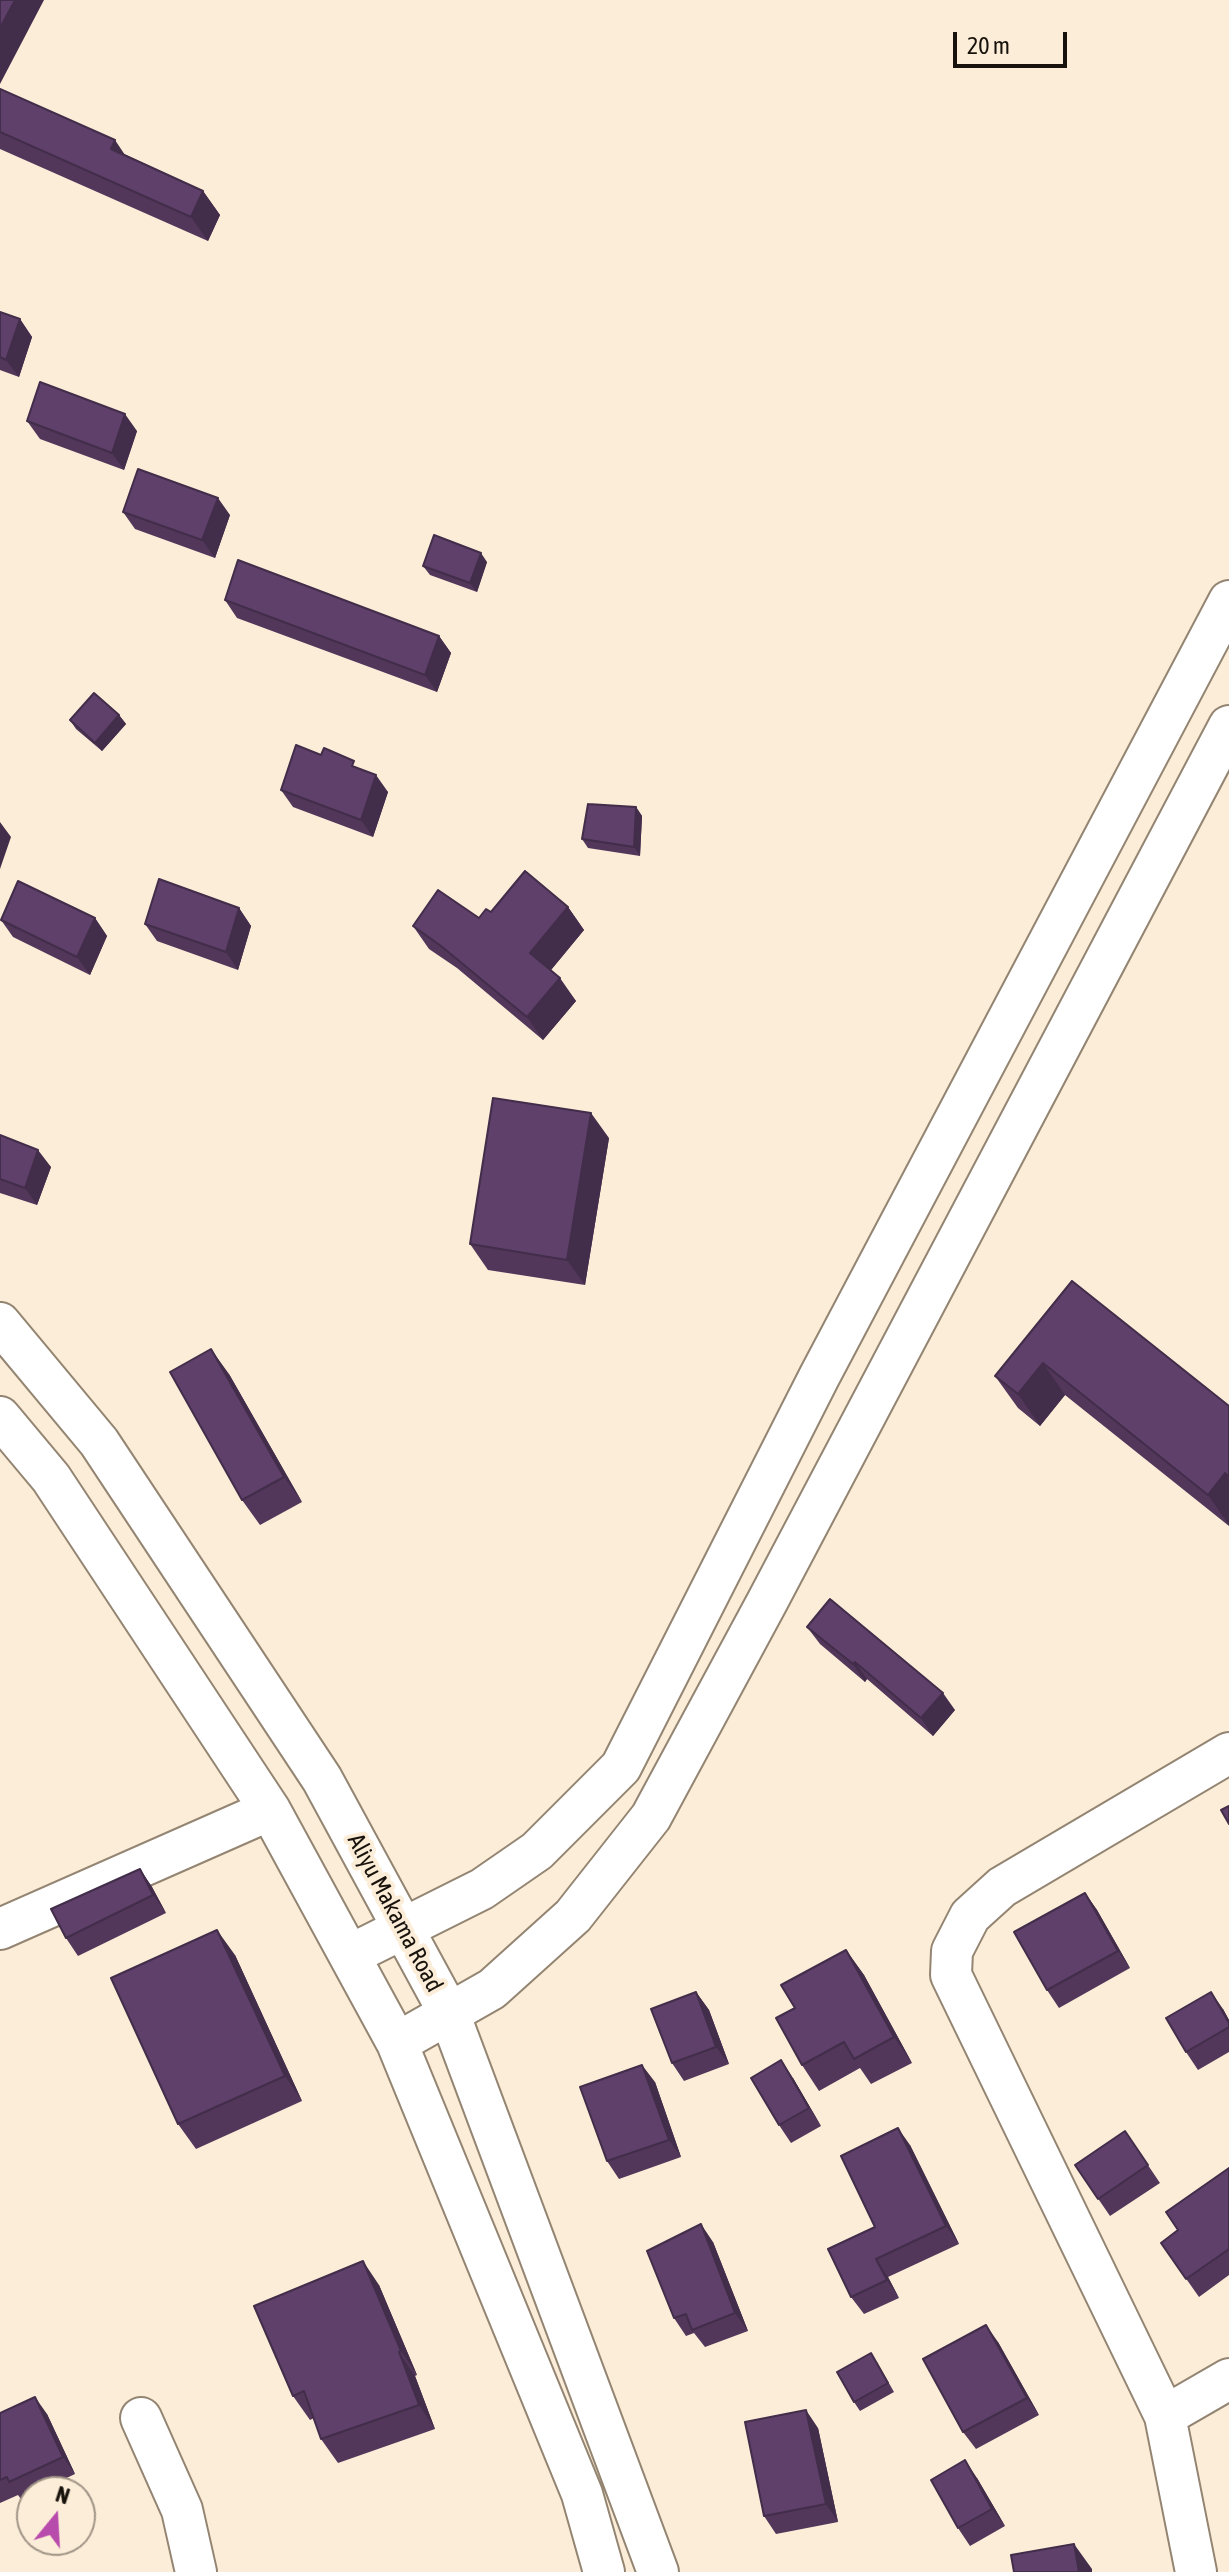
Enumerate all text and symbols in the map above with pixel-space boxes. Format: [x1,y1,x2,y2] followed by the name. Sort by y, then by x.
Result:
[957,16,1071,66] scale bar
[967,32,1010,59] text: 20 m
[341,1829,449,1997] street label: Aliyu Makama Road
[16,2476,96,2556] north arrow
[53,2481,73,2509] text: N

